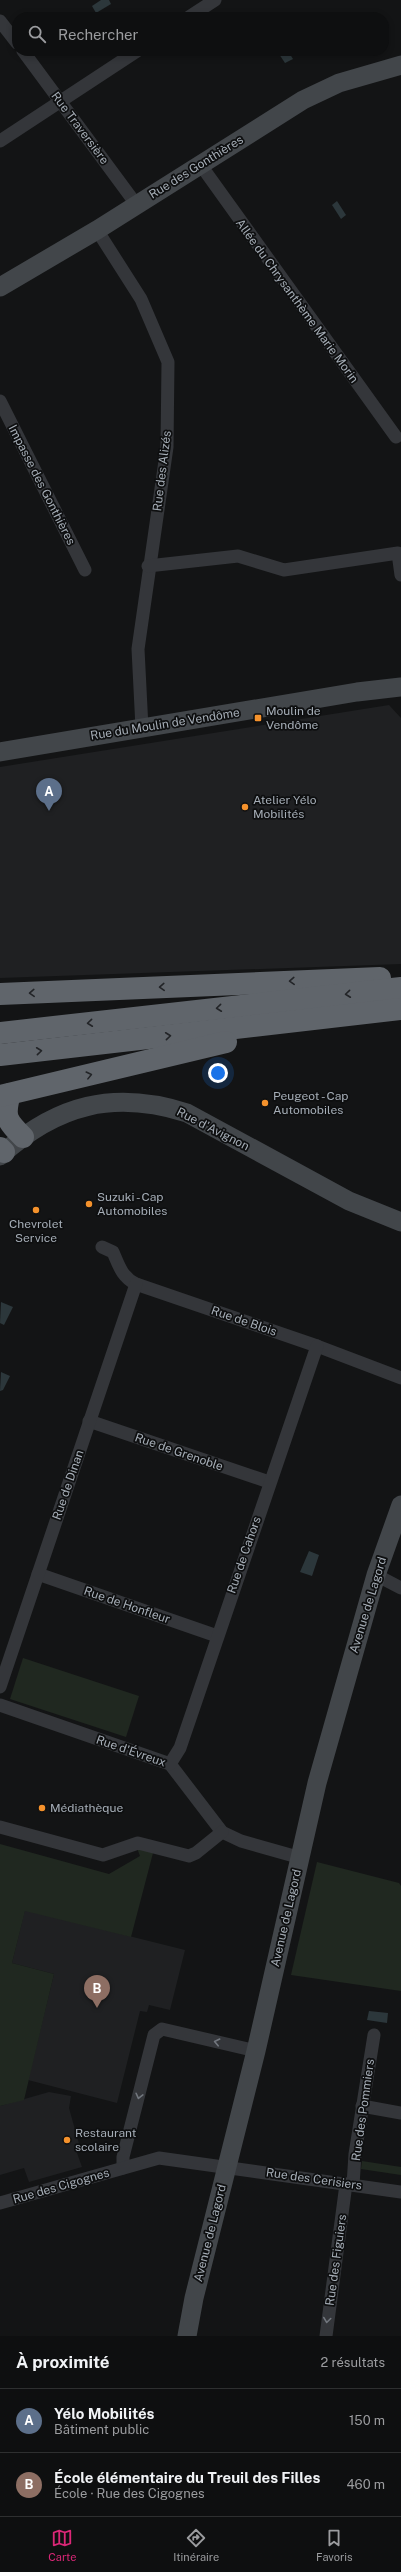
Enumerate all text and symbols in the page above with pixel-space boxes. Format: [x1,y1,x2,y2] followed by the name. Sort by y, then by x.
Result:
[12,12,389,56] search box
[26,23,48,45] icon: search
[58,26,138,43] text: Rechercher
[48,89,112,167] street label: Rue Traversière
[146,132,246,202] street label: Rue des Gonthières
[233,216,361,386] street label: Allée du Chrysanthème Marie Morin
[6,423,78,547] street label: Impasse des Gonthières
[150,430,174,512] street label: Rue des Alizés
[266,704,321,732] place label: Moulin de Vendôme
[89,705,241,743] street label: Rue du Moulin de Vendôme
[253,713,263,723] marker: Moulin de Vendôme
[36,778,62,811] pin: A
[253,793,317,821] place label: Atelier Yélo Mobilités
[240,802,250,812] marker: Atelier Yélo Mobilités
[289,976,295,985] one-way arrow
[159,982,165,991] one-way arrow
[29,988,35,997] one-way arrow
[345,989,351,998] one-way arrow
[216,1004,222,1013] one-way arrow
[87,1018,93,1027] one-way arrow
[165,1032,171,1041] one-way arrow
[36,1046,42,1055] one-way arrow
[208,1063,228,1083] your location
[85,1071,92,1079] one-way arrow
[273,1089,349,1117] place label: Peugeot - Cap Automobiles
[260,1098,270,1108] marker: Peugeot - Cap Automobiles
[174,1105,252,1153] street label: Rue d'Avignon
[97,1190,167,1218] place label: Suzuki - Cap Automobiles
[84,1199,94,1209] marker: Suzuki - Cap Automobiles
[31,1205,41,1215] marker: Chevrolet Service
[9,1217,63,1245] place label: Chevrolet Service
[209,1303,279,1339] street label: Rue de Blois
[133,1430,225,1474] street label: Rue de Grenoble
[49,1448,87,1522] street label: Rue de Dinan
[224,1515,264,1595] street label: Rue de Cahors
[347,1555,389,1655] street label: Avenue de Lagord
[82,1584,172,1626] street label: Rue de Honfleur
[94,1733,168,1770] street label: Rue d'Évreux
[50,1801,123,1815] place label: Médiathèque
[37,1803,47,1813] marker: Médiathèque
[268,1868,304,1968] street label: Avenue de Lagord
[84,1975,110,2008] pin: B
[214,2039,221,2047] one-way arrow
[349,2058,377,2162] street label: Rue des Pommiers
[135,2092,143,2099] one-way arrow
[75,2126,137,2154] place label: Restaurant scolaire
[62,2135,72,2145] marker: Restaurant scolaire
[265,2165,363,2193] street label: Rue des Cerisiers
[11,2166,111,2206] street label: Rue des Cigognes
[191,2183,229,2283] street label: Avenue de Lagord
[323,2213,349,2307] street label: Rue des Figuiers
[323,2317,332,2323] one-way arrow
[16,2352,110,2372] text: À proximité
[321,2355,385,2370] text: 2 résultats
[54,2405,154,2422] text: Yélo Mobilités
[24,2413,34,2428] text: A
[349,2413,385,2428] text: 150 m
[54,2422,149,2437] text: Bâtiment public
[54,2469,320,2486] text: École élémentaire du Treuil des Filles
[25,2477,33,2492] text: B
[346,2477,385,2492] text: 460 m
[54,2486,205,2501] text: École · Rue des Cigognes
[48,2527,76,2563] tab: Carte
[173,2527,219,2563] tab: Itinéraire
[316,2527,353,2563] tab: Favoris

